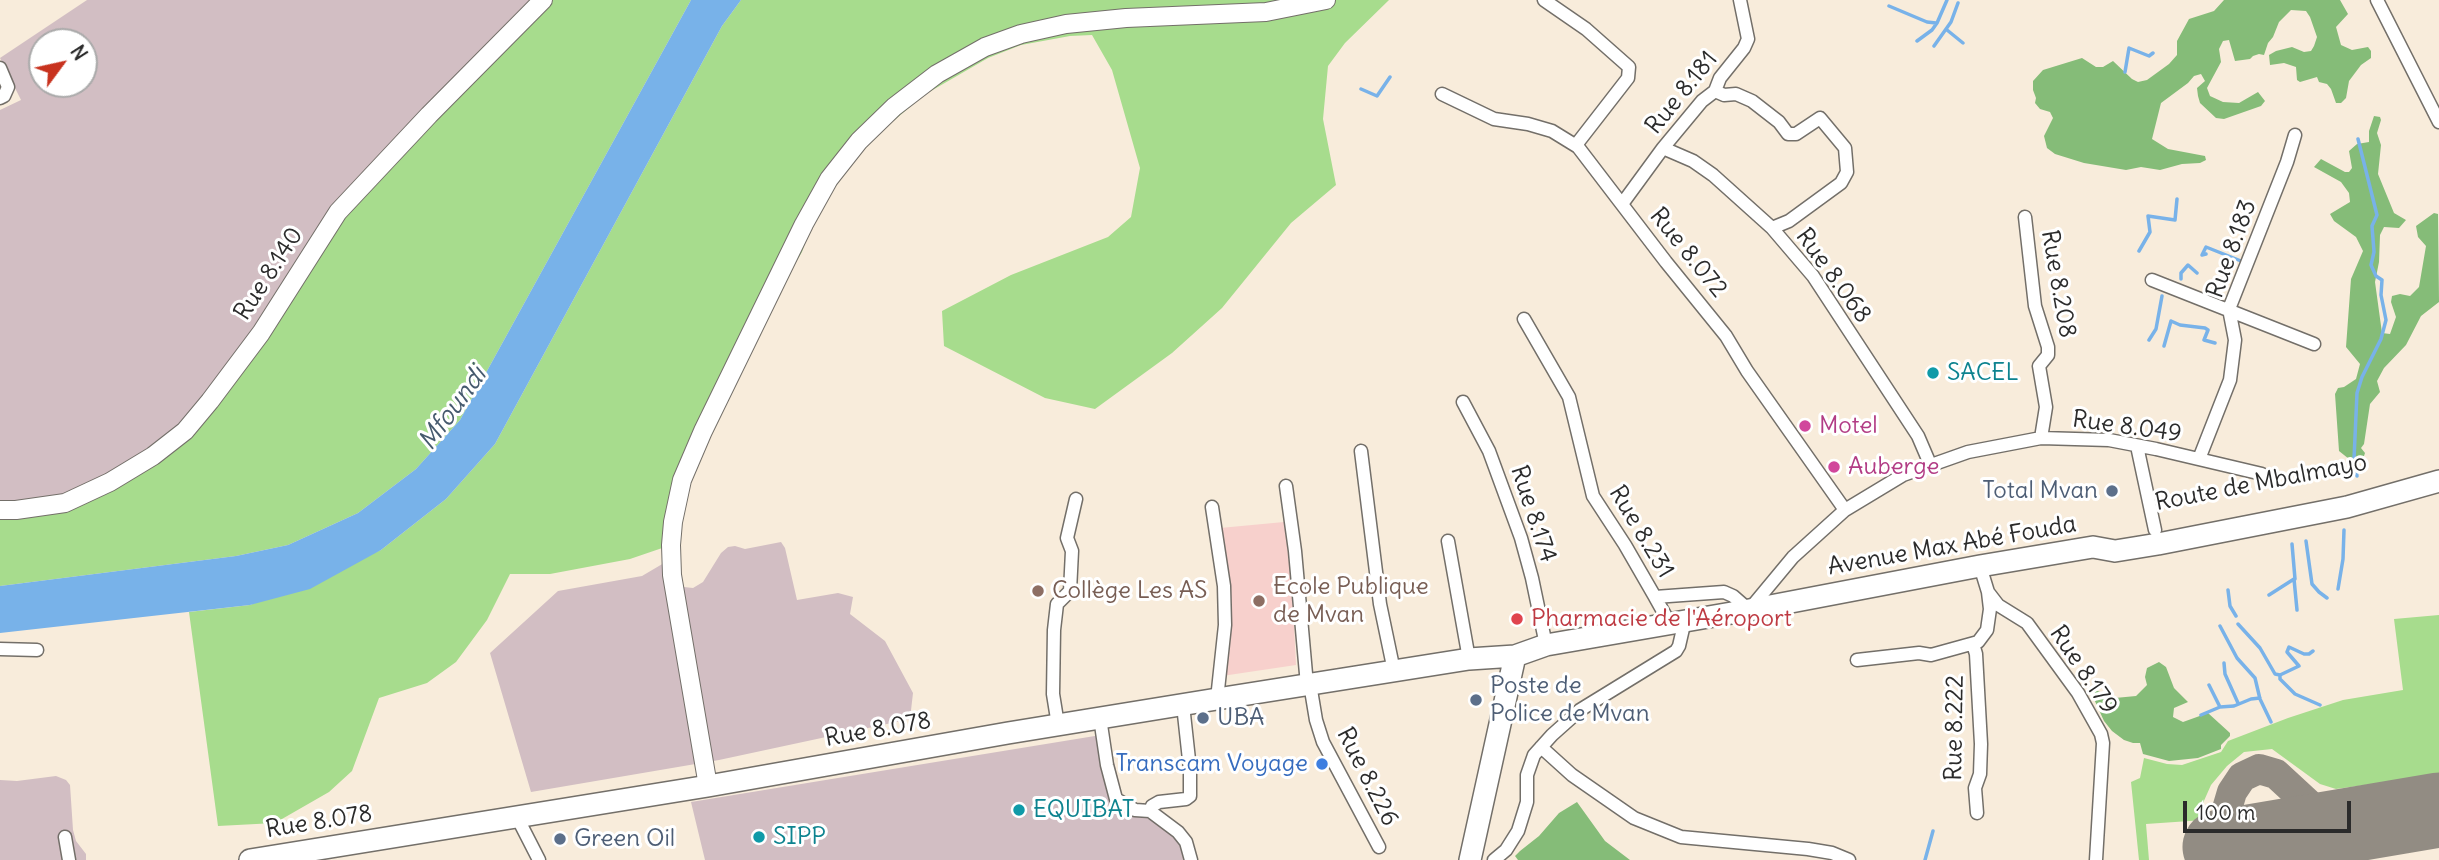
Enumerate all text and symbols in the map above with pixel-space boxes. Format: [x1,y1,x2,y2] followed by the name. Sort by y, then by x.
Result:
[28,28,98,98] north arrow
[65,41,93,65] text: N
[1640,46,1724,140] street label: Rue 8.181
[2201,196,2263,302] street label: Rue 8.183
[1643,202,1733,304] street label: Rue 8.072
[228,222,310,326] street label: Rue 8.140
[1789,223,1877,329] street label: Rue 8.068
[2034,228,2082,340] street label: Rue 8.208
[1947,359,2018,387] place label: SACEL
[412,361,494,457] water label: Mfoundi
[1925,365,1941,381] marker: SACEL
[2071,405,2183,449] street label: Rue 8.049
[1819,412,1878,440] place label: Motel
[1797,418,1813,434] marker: Motel
[2153,448,2369,518] street label: Route de Mbalmayo
[1848,453,1939,481] place label: Auberge
[1826,459,1842,475] marker: Auberge
[1504,462,1562,566] street label: Rue 8.174
[1982,477,2098,505] place label: Total Mvan
[1602,481,1680,583] street label: Rue 8.231
[2104,483,2120,499] marker: Total Mvan
[1826,510,2078,582] street label: Avenue Max Abé Fouda
[1273,573,1429,629] place label: Ecole Publique de Mvan
[1052,577,1207,605] place label: Collège Les AS
[1030,583,1046,599] marker: Collège Les AS
[1251,593,1267,609] marker: Ecole Publique de Mvan
[1531,605,1792,633] place label: Pharmacie de l'Aéroport
[1509,611,1525,627] marker: Pharmacie de l'Aéroport
[2043,620,2123,720] street label: Rue 8.179
[1490,672,1650,728] place label: Poste de Police de Mvan
[1940,675,1970,781] street label: Rue 8.222
[1468,692,1484,708] marker: Poste de Police de Mvan
[1217,704,1265,732] place label: UBA
[823,706,933,754] street label: Rue 8.078
[1195,710,1211,726] marker: UBA
[1330,723,1404,831] street label: Rue 8.226
[1115,750,1308,778] place label: Transcam Voyage
[1314,756,1330,772] marker: Transcam Voyage
[2187,786,2355,830] scale bar
[1033,796,1134,824] place label: EQUIBAT
[264,799,374,845] street label: Rue 8.078
[2196,799,2255,826] text: 100 m
[1011,802,1027,818] marker: EQUIBAT
[773,823,826,851] place label: SIPP
[574,825,675,853] place label: Green Oil
[751,829,767,845] marker: SIPP
[552,831,568,847] marker: Green Oil

